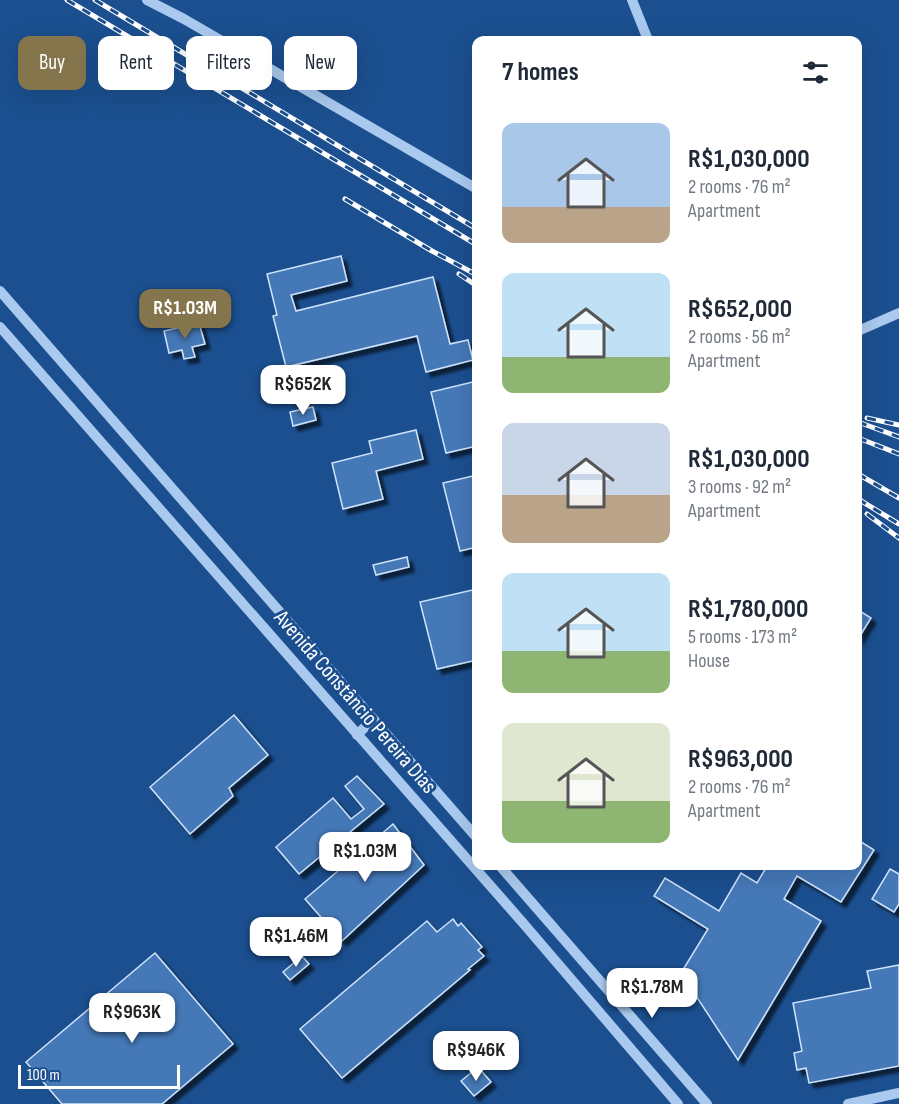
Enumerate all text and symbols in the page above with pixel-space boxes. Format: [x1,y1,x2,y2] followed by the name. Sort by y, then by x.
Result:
[18,36,86,90] chip: Buy
[98,36,174,90] chip: Rent
[186,36,272,90] chip: Filters
[284,36,357,90] chip: New
[799,56,832,89] icon: filters
[502,57,579,88] text: 7 homes
[688,144,810,175] text: R$1,030,000
[550,147,622,219] icon: home
[688,175,791,199] text: 2 rooms · 76 m²
[688,199,761,223] text: Apartment
[130,289,240,340] pin: R$1.03M
[688,294,792,325] text: R$652,000
[153,296,217,320] text: R$1.03M
[550,297,622,369] icon: home
[688,325,791,349] text: 2 rooms · 56 m²
[688,349,761,373] text: Apartment
[254,365,352,416] pin: R$652K
[275,372,331,396] text: R$652K
[688,444,810,475] text: R$1,030,000
[550,447,622,519] icon: home
[688,475,791,499] text: 3 rooms · 92 m²
[688,499,761,523] text: Apartment
[688,594,808,625] text: R$1,780,000
[550,597,622,669] icon: home
[267,604,442,799] street label: Avenida Constâncio Pereira Dias
[688,625,797,649] text: 5 rooms · 173 m²
[688,649,730,673] text: House
[688,744,793,775] text: R$963,000
[550,747,622,819] icon: home
[688,775,791,799] text: 2 rooms · 76 m²
[688,799,761,823] text: Apartment
[310,832,420,883] pin: R$1.03M
[333,839,397,863] text: R$1.03M
[241,917,351,968] pin: R$1.46M
[264,924,328,948] text: R$1.46M
[597,968,707,1019] pin: R$1.78M
[621,975,683,999] text: R$1.78M
[83,993,181,1044] pin: R$963K
[103,1000,161,1024] text: R$963K
[427,1031,525,1082] pin: R$946K
[447,1038,505,1062] text: R$946K
[18,1062,180,1090] scale bar
[27,1066,60,1085] text: 100 m

